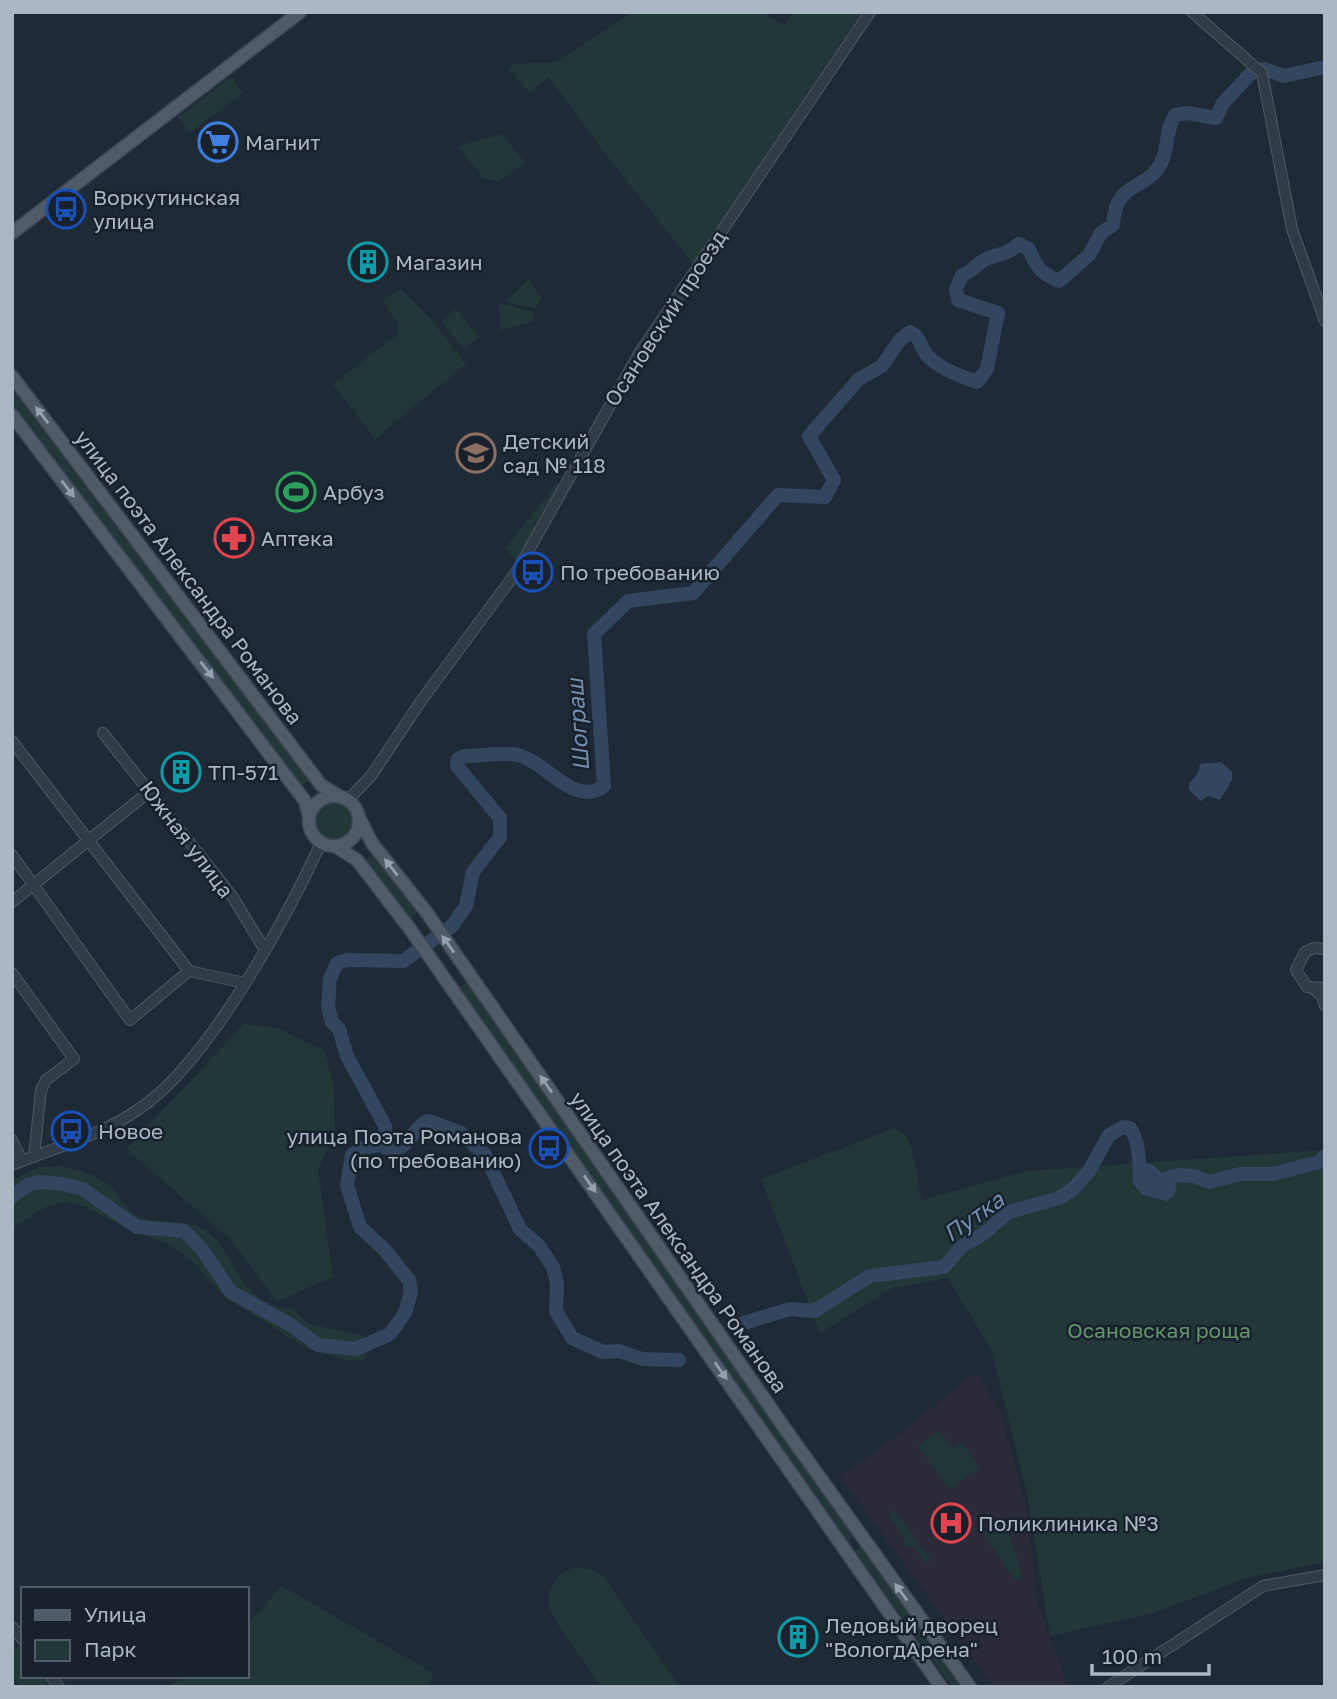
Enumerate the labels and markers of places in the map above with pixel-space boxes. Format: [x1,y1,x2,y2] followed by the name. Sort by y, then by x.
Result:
[197,121,239,163] supermarket icon: Магнит
[245,129,321,155] place label: Магнит
[93,184,240,234] place label: Воркутинская улица
[45,188,87,230] bus stop icon: Воркутинская улица
[347,241,389,283] building icon: Магазин
[395,249,483,275] place label: Магазин
[503,428,606,478] place label: Детский сад № 118
[455,432,497,474] school or university icon: Детский сад № 118
[275,471,317,513] sports icon: Арбуз
[323,479,384,505] place label: Арбуз
[213,517,255,559] pharmacy icon: Аптека
[261,525,334,551] place label: Аптека
[512,551,554,593] bus stop icon: По требованию
[560,559,720,585] place label: По требованию
[160,751,202,793] building icon: ТП-571
[208,759,278,785] place label: ТП-571
[50,1110,92,1152] bus stop icon: Новое
[98,1118,163,1144] place label: Новое
[286,1123,522,1173] place label: улица Поэта Романова (по требованию)
[528,1127,570,1169] bus stop icon: улица Поэта Романова (по требованию)
[930,1502,972,1544] hospital icon: Поликлиника №3
[978,1510,1159,1536] place label: Поликлиника №3
[825,1612,998,1662] place label: Ледовый дворец "ВологдАрена"
[777,1616,819,1658] building icon: Ледовый дворец "ВологдАрена"

